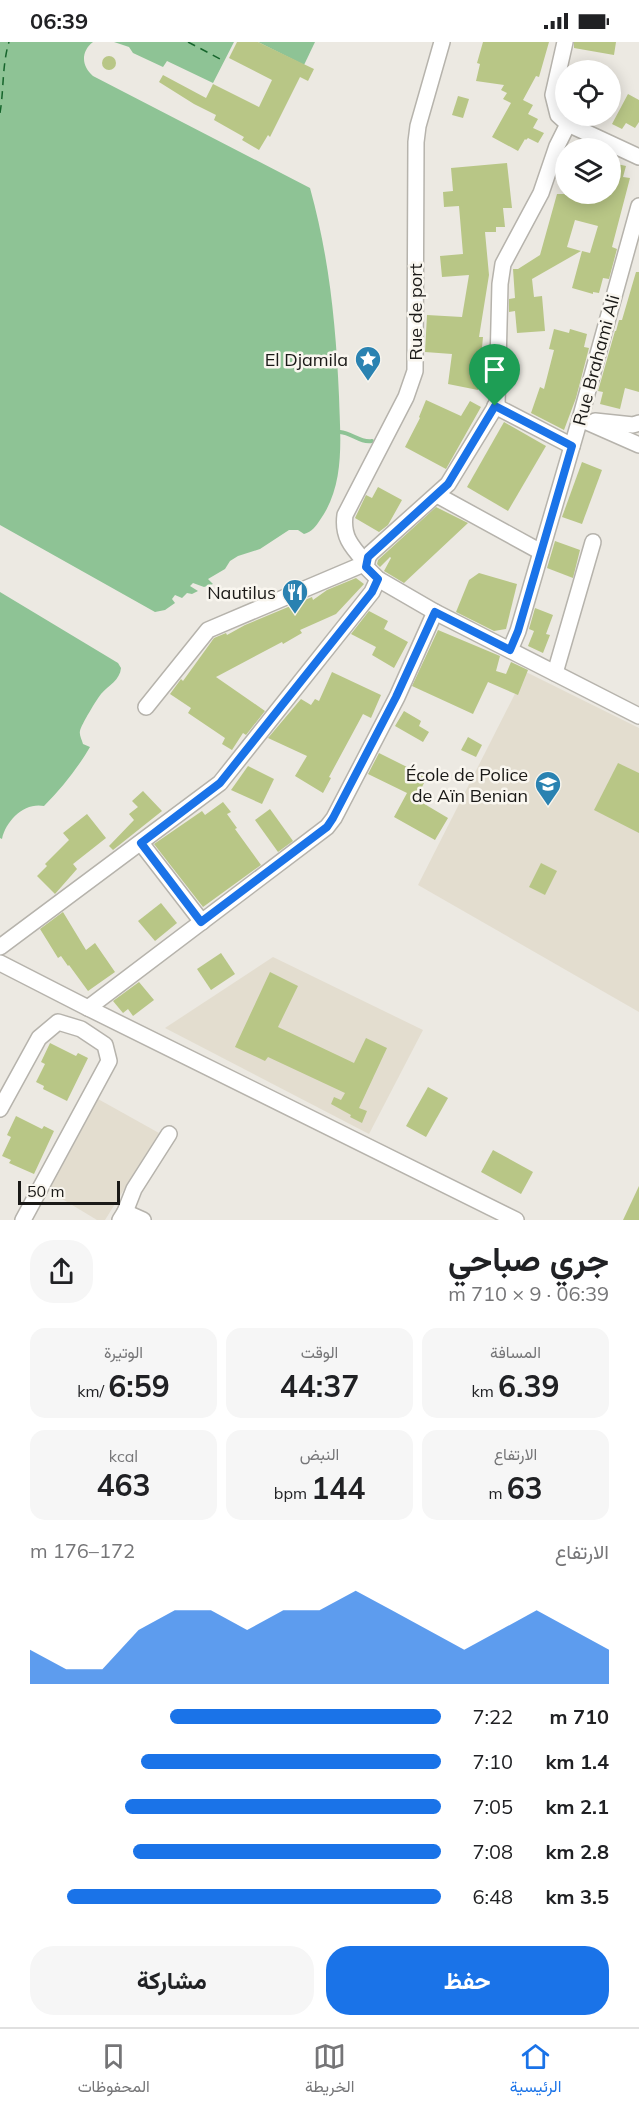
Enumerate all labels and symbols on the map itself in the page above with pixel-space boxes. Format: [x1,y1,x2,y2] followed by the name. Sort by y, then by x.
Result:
[404,263,427,361] street label: Rue de port
[567,292,625,428] street label: Rue Brahami Ali
[353,344,383,382] place icon: El Djamila
[469,344,520,406] pin
[265,348,348,371] place label: El Djamila
[280,577,310,615] restaurant icon: Nautilus
[207,581,276,604] place label: Nautilus
[406,763,528,807] place label: École de Police de Aïn Benian
[533,769,563,807] school or university icon: École de Police de Aïn Benian
[18,1178,120,1206] scale bar

